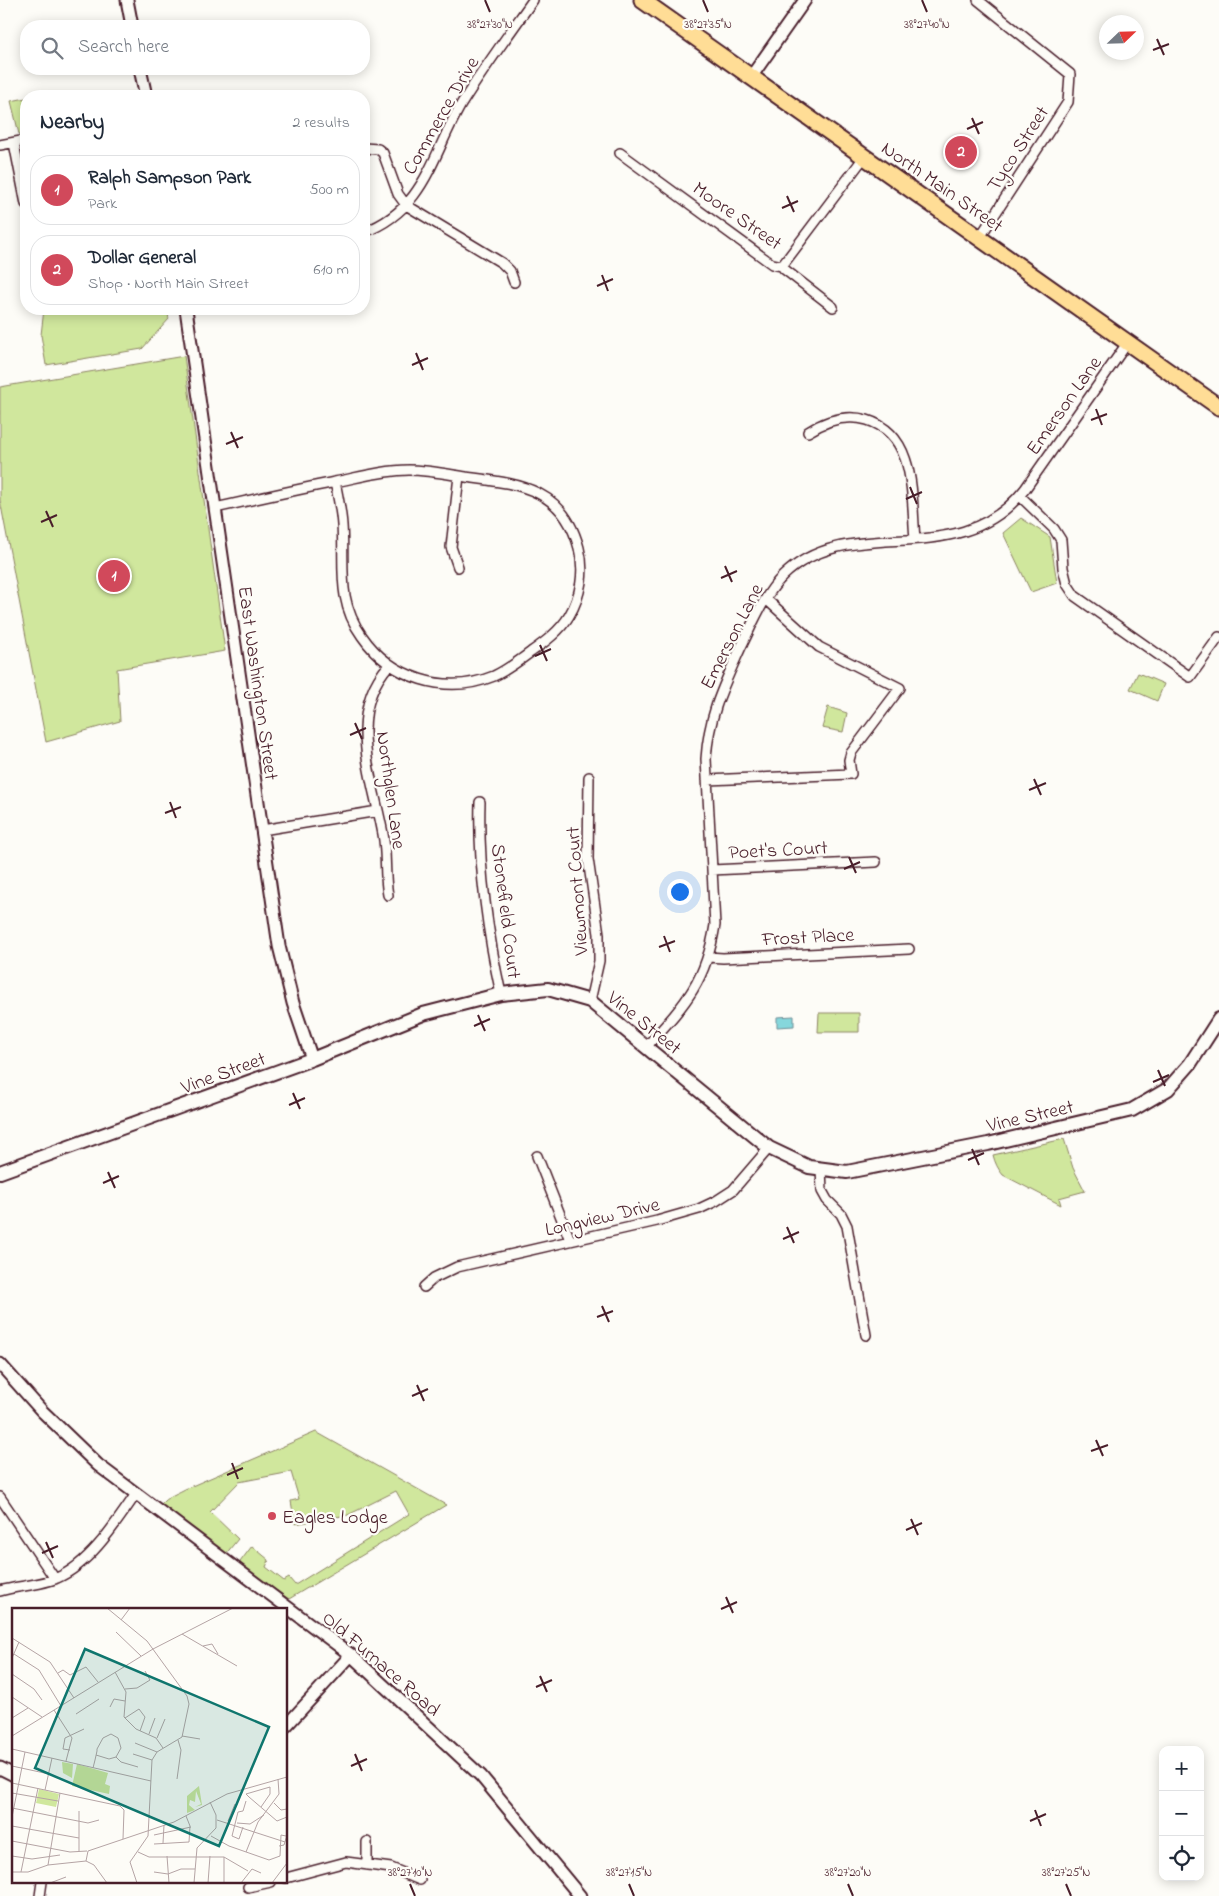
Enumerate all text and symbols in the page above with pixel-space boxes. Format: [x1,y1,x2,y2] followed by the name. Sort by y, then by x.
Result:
[1099,15,1144,60] north arrow
[467,16,513,34] text: 38°27'30"N
[684,16,732,34] text: 38°27'35"N
[904,16,950,34] text: 38°27'40"N
[20,20,370,75] search box
[38,34,66,62] icon: search
[78,34,169,61] text: Search here
[397,52,488,181] street label: Commerce Drive
[981,101,1058,198] street label: Tyco Street
[40,108,104,138] text: Nearby
[292,111,350,135] text: 2 results
[945,133,977,171] pin: 2
[875,135,1009,241] street label: North Main Street
[88,165,251,192] text: Ralph Sampson Park
[686,175,788,259] street label: Moore Street
[54,178,60,202] text: 1
[310,178,349,202] text: 500 m
[88,192,117,216] text: Park
[88,245,196,272] text: Dollar General
[53,258,61,282] text: 2
[314,258,349,282] text: 610 m
[88,272,249,296] text: Shop · North Main Street
[1020,351,1110,462] street label: Emerson Lane
[98,557,130,595] pin: 1
[694,579,772,695] street label: Emerson Lane
[228,584,285,783] street label: East Washington Street
[366,730,412,851] street label: Northglen Lane
[560,825,598,957] street label: Viewmont Court
[728,834,829,869] street label: Poet's Court
[482,842,527,981] street label: Stonefield Court
[667,879,693,905] your location
[760,922,855,955] street label: Frost Place
[599,984,687,1063] street label: Vine Street
[176,1046,271,1103] street label: Vine Street
[983,1093,1077,1142] street label: Vine Street
[542,1191,663,1247] street label: Longview Drive
[282,1504,388,1534] place label: Eagles Lodge
[266,1510,278,1522] marker: Eagles Lodge
[315,1605,446,1725] street label: Old Furnace Road
[12,1608,288,1884] inset map
[1159,1746,1204,1881] map controls
[1159,1746,1204,1791] button: +
[1159,1791,1204,1836] button: −
[1159,1836,1204,1881] button: locate
[388,1864,432,1882] text: 38°27'10"N
[606,1864,652,1882] text: 38°27'15"N
[825,1864,871,1882] text: 38°27'20"N
[1042,1864,1090,1882] text: 38°27'25"N

